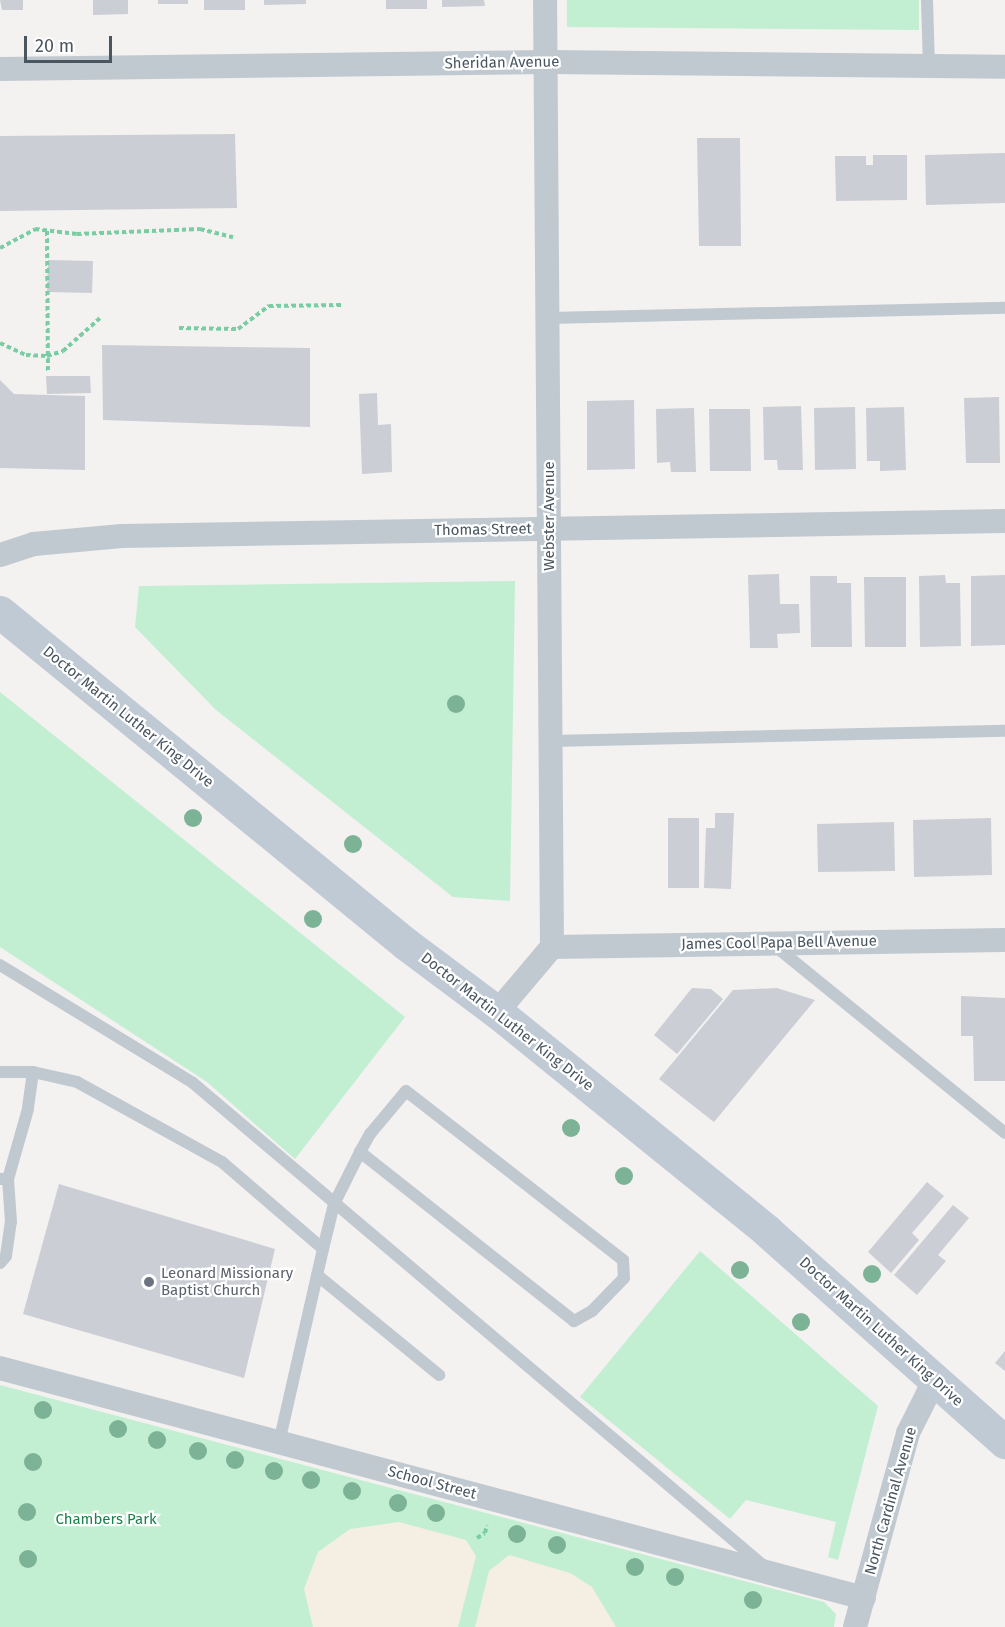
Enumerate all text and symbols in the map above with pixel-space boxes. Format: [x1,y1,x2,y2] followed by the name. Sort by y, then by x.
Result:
[27,24,116,62] scale bar
[35,35,74,57] text: 20 m
[444,53,560,73] street label: Sheridan Avenue
[541,461,559,571] street label: Webster Avenue
[434,520,532,540] street label: Thomas Street
[39,643,217,791] street label: Doctor Martin Luther King Drive
[681,932,877,954] street label: James Cool Papa Bell Avenue
[417,949,597,1095] street label: Doctor Martin Luther King Drive
[795,1254,967,1410] street label: Doctor Martin Luther King Drive
[161,1264,293,1299] place label: Leonard Missionary Baptist Church
[142,1275,156,1289] marker: Leonard Missionary Baptist Church
[861,1425,921,1577] street label: North Cardinal Avenue
[386,1463,478,1503] street label: School Street
[55,1511,157,1529] park label: Chambers Park

